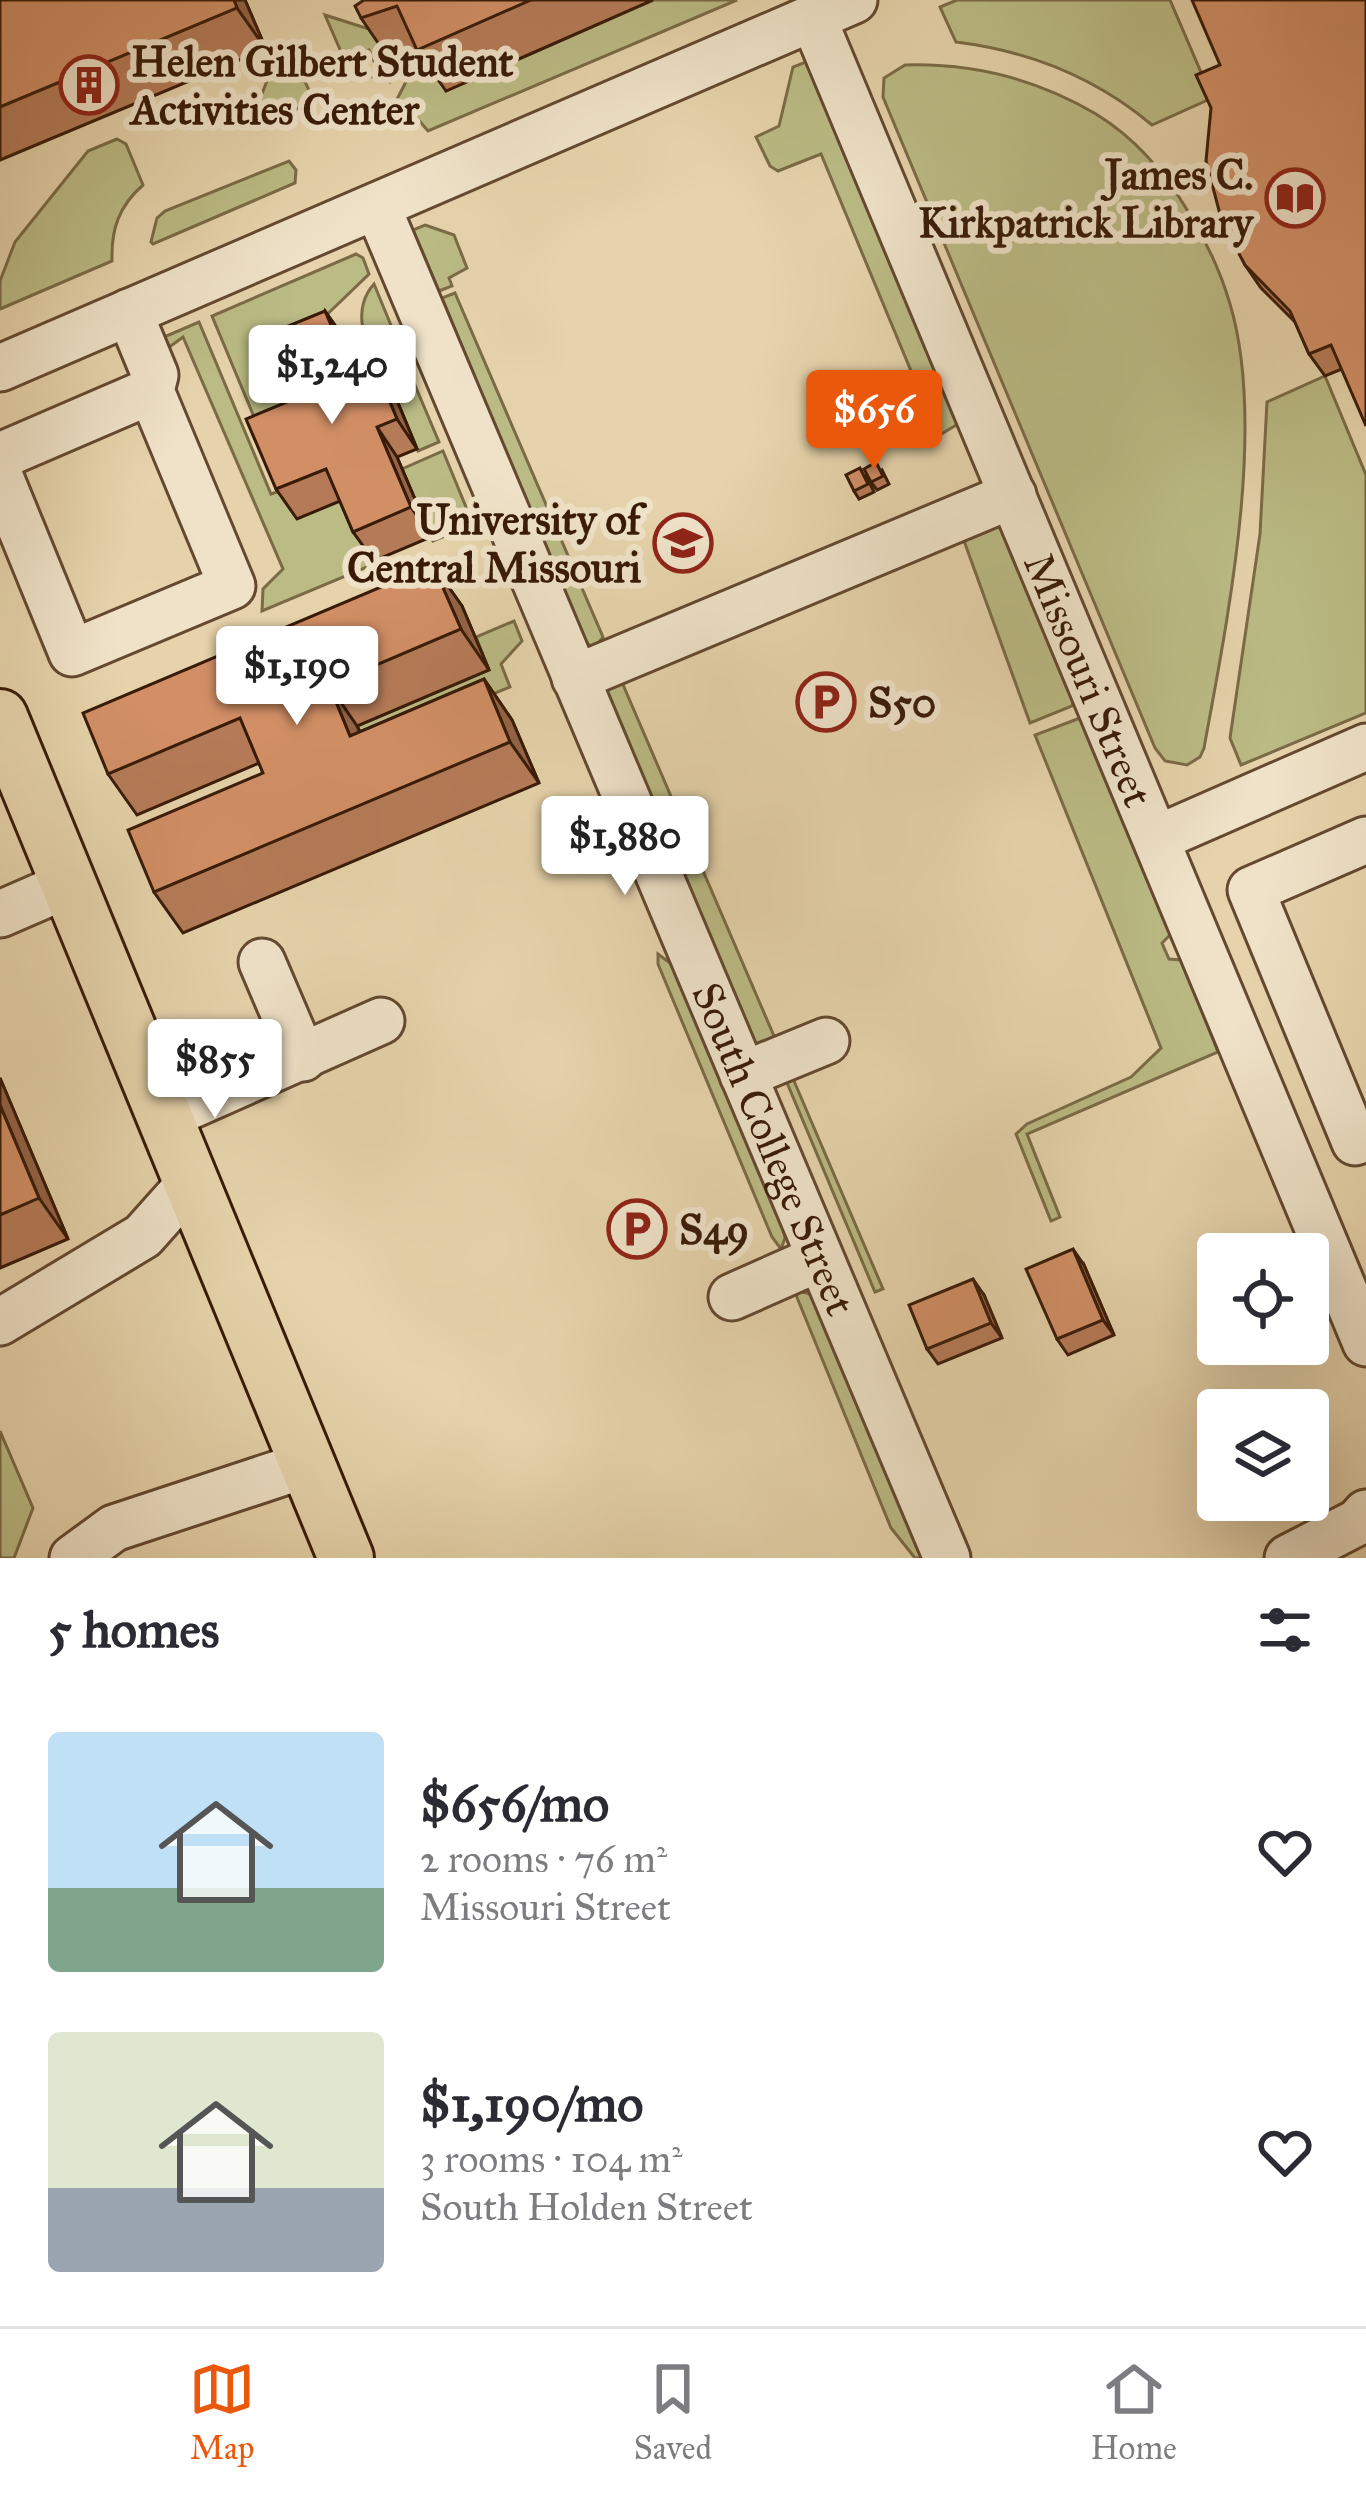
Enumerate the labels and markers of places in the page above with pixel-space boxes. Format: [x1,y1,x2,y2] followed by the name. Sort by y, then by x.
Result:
[128,36,514,136] place label: Helen Gilbert Student Activities Center
[58,54,120,116] building icon: Helen Gilbert Student Activities Center
[918,149,1254,249] place label: James C. Kirkpatrick Library
[1264,167,1326,229] library icon: James C. Kirkpatrick Library
[234,325,430,427] pin: $1,240
[803,370,945,472] pin: $656
[347,494,648,594] place label: University of Central Missouri
[652,512,714,574] school or university icon: University of Central Missouri
[199,626,395,728] pin: $1,190
[795,671,857,733] parking icon: S50
[868,677,936,729] place label: S50
[527,796,723,898] pin: $1,880
[144,1019,286,1121] pin: $855
[606,1198,668,1260] parking icon: S49
[679,1204,749,1256] place label: S49

